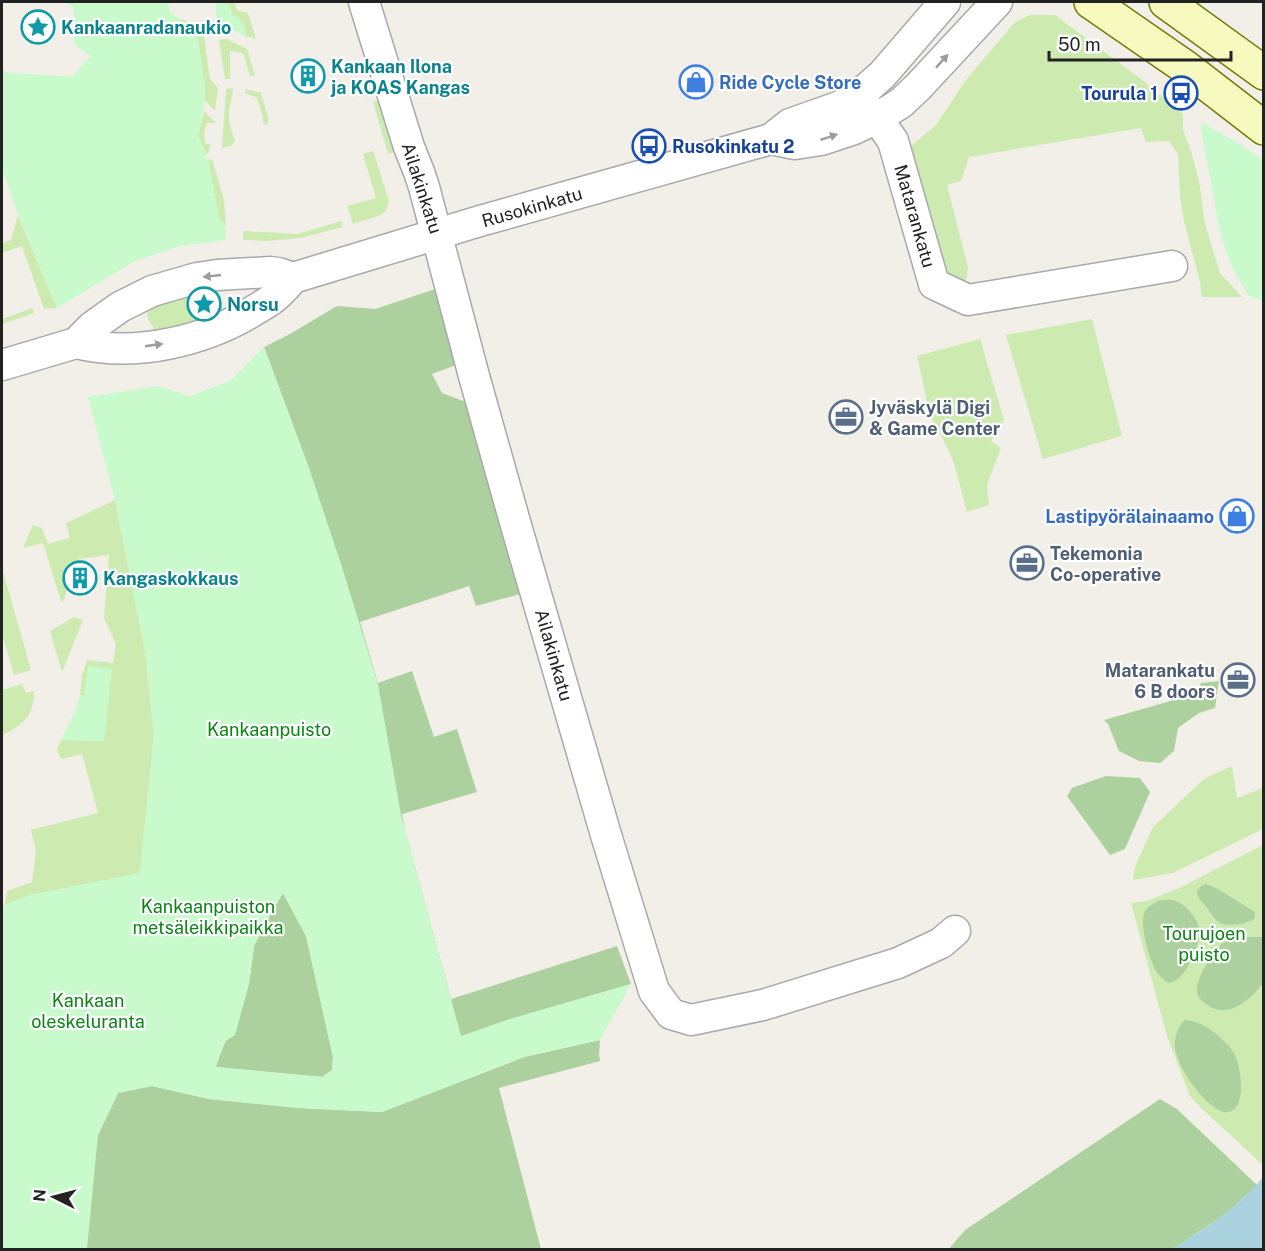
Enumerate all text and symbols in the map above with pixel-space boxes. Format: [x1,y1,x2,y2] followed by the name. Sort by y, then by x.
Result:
[20,9,56,45] place icon: Kankaanradanaukio
[61,17,231,38] place label: Kankaanradanaukio
[1049,24,1230,62] scale bar
[1058,34,1101,55] text: 50 m
[935,54,949,69] one-way arrow
[330,56,470,98] place label: Kankaan Ilona ja KOAS Kangas
[290,58,326,94] building icon: Kankaan Ilona ja KOAS Kangas
[678,64,714,100] shop icon: Ride Cycle Store
[719,72,861,93] place label: Ride Cycle Store
[1163,75,1199,111] bus stop icon: Tourula 1
[1081,83,1158,104] place label: Tourula 1
[631,128,667,164] bus stop icon: Rusokinkatu 2
[820,132,838,141] one-way arrow
[672,136,795,157] place label: Rusokinkatu 2
[397,140,447,236] street label: Ailakinkatu
[890,162,940,270] street label: Matarankatu
[479,183,585,231] street label: Rusokinkatu
[202,271,221,281] one-way arrow
[186,286,222,322] place icon: Norsu
[227,294,279,315] place label: Norsu
[145,341,164,350] one-way arrow
[869,397,1001,439] place label: Jyväskylä Digi & Game Center
[828,399,864,435] office icon: Jyväskylä Digi & Game Center
[1219,498,1255,534] shop icon: Lastipyörälainaamo
[1045,506,1214,527] place label: Lastipyörälainaamo
[1050,543,1161,585] place label: Tekemonia Co-operative
[1009,545,1045,581] office icon: Tekemonia Co-operative
[62,560,98,596] building icon: Kangaskokkaus
[103,568,238,589] place label: Kangaskokkaus
[531,607,577,703] street label: Ailakinkatu
[1105,660,1215,702] place label: Matarankatu 6 B doors
[1220,662,1256,698] office icon: Matarankatu 6 B doors
[207,719,331,740] park label: Kankaanpuisto
[132,896,284,938] park label: Kankaanpuiston metsäleikkipaikka
[1162,923,1246,965] park label: Tourujoen puisto
[31,990,145,1032] park label: Kankaan oleskeluranta
[24,1167,84,1227] north arrow
[29,1188,50,1203] text: N

